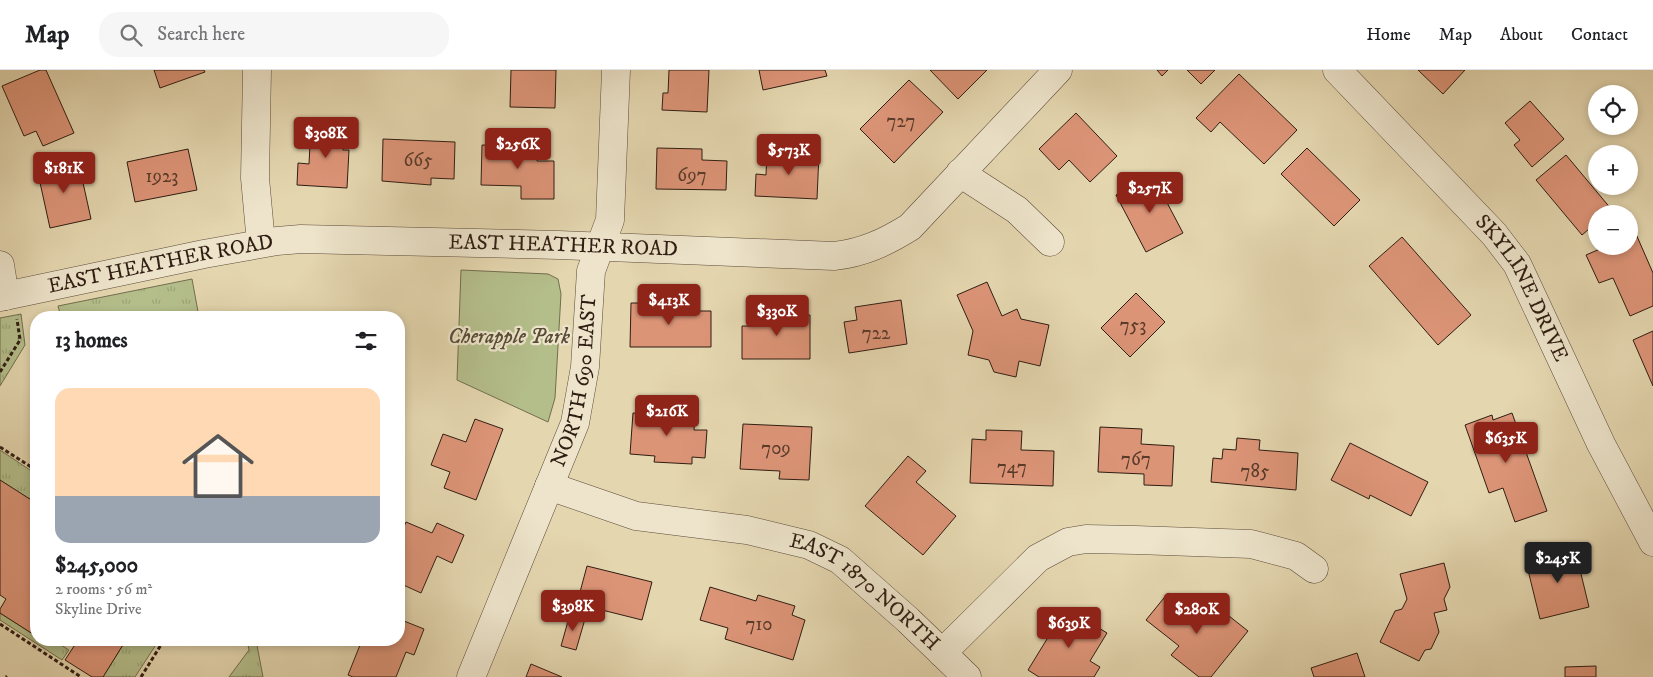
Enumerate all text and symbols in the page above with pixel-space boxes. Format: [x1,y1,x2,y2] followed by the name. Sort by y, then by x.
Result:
[99,12,449,57] search box
[25,20,69,50] text: Map
[117,21,145,49] icon: search
[157,23,245,46] text: Search here
[1366,24,1411,46] text: Home
[1439,24,1472,46] text: Map
[1500,24,1543,46] text: About
[1571,24,1628,46] text: Contact
[1588,85,1638,255] map controls
[1588,85,1638,135] button: locate
[887,110,915,133] house number: 727
[291,116,361,159] pin: $308K
[305,123,347,143] text: $308K
[483,128,553,170] pin: $256K
[496,134,540,154] text: $256K
[754,134,824,176] pin: $573K
[768,140,810,160] text: $573K
[1588,145,1638,195] button: +
[403,149,433,172] house number: 665
[29,152,99,194] pin: $181K
[44,158,84,178] text: $181K
[677,164,707,187] house number: 697
[146,165,178,188] house number: 1923
[1115,172,1185,214] pin: $257K
[1128,178,1172,198] text: $257K
[1588,205,1638,255] button: −
[1469,209,1574,366] street label: SKYLINE DRIVE
[46,229,275,300] street label: EAST HEATHER ROAD
[448,229,678,263] street label: EAST HEATHER ROAD
[634,284,704,326] pin: $413K
[648,290,690,310] text: $413K
[545,294,603,471] street label: NORTH 690 EAST
[742,294,812,337] pin: $330K
[757,301,797,321] text: $330K
[1120,314,1146,337] house number: 753
[862,322,891,345] house number: 722
[448,324,570,350] park label: Cherapple Park
[352,327,380,355] icon: filters
[55,328,128,354] text: 13 homes
[632,394,702,437] pin: $216K
[646,401,688,421] text: $216K
[173,421,263,511] icon: home
[1471,422,1541,464] pin: $635K
[1485,428,1527,448] text: $635K
[761,437,791,460] house number: 709
[1121,448,1151,471] house number: 767
[997,456,1027,479] house number: 747
[1241,460,1270,483] house number: 785
[787,528,945,657] street label: EAST 1870 NORTH
[1523,542,1593,584] pin: $245K
[1536,548,1580,568] text: $245K
[55,553,138,579] text: $245,000
[55,579,152,599] text: 2 rooms · 56 m²
[538,590,608,632] pin: $398K
[1162,592,1232,635] pin: $280K
[552,596,594,616] text: $398K
[55,599,142,619] text: Skyline Drive
[1175,599,1219,619] text: $280K
[1034,606,1104,649] pin: $639K
[745,613,773,636] house number: 710
[1048,613,1090,633] text: $639K

